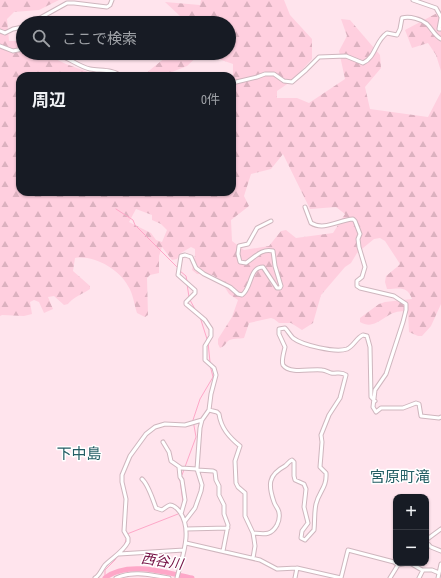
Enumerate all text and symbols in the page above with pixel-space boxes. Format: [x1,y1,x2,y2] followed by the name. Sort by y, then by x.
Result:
[16,16,236,60] search box
[30,27,52,49] icon: search
[62,28,137,49] text: ここで検索
[32,88,66,111] text: 周辺
[201,91,220,108] text: 0件
[56,443,102,464] district label: 下中島
[370,466,430,487] district label: 宮原町滝
[393,494,429,566] map controls
[393,494,429,530] button: +
[393,530,429,566] button: −
[140,549,186,573] water label: 西谷川

